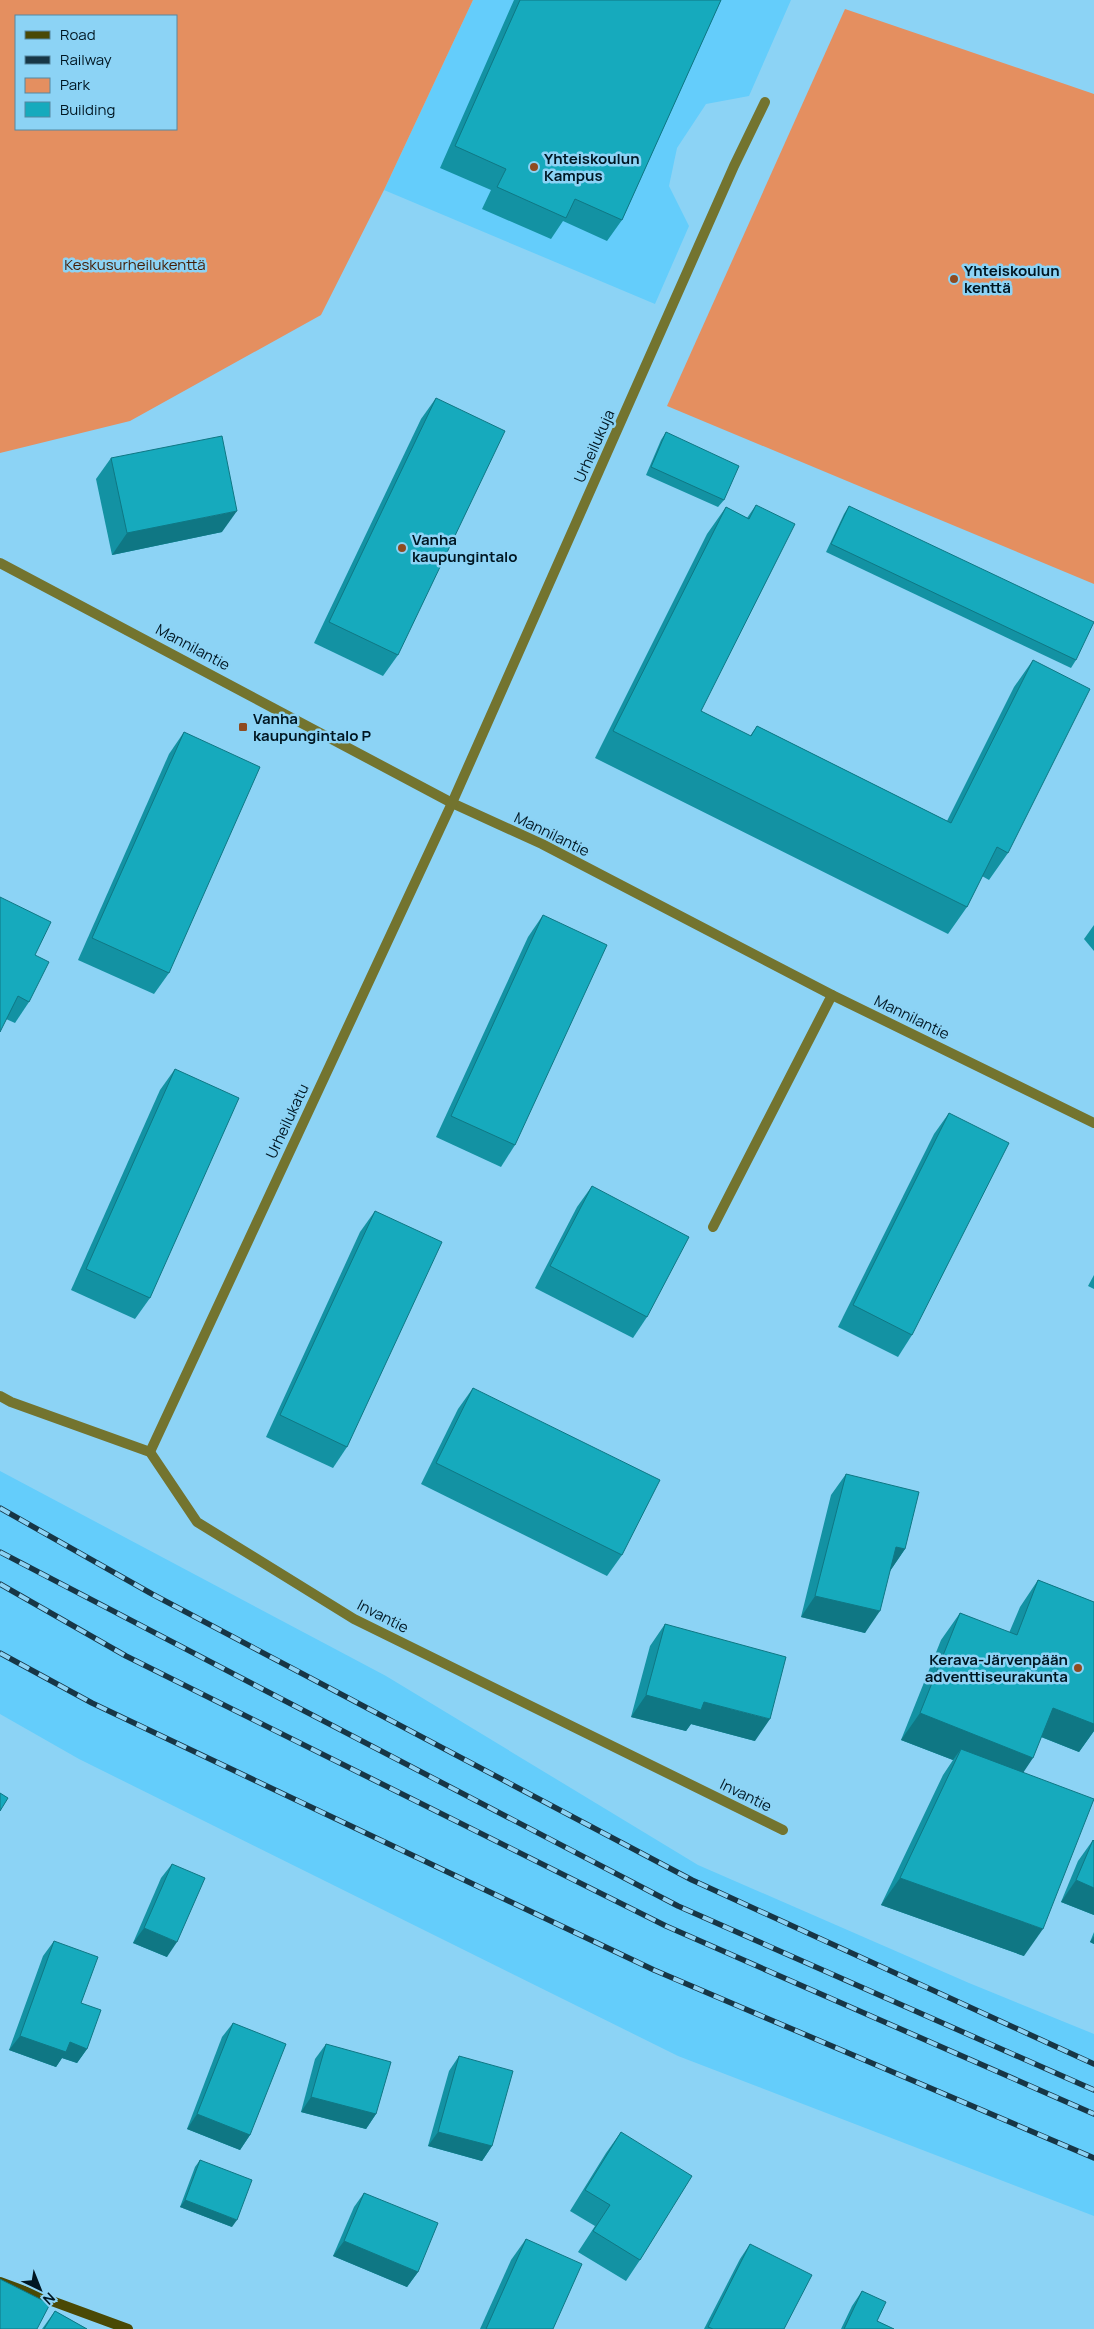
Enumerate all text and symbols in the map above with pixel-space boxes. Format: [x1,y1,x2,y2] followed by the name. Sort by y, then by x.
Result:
[15,15,178,130] legend
[60,24,96,45] text: Road
[60,49,112,70] text: Railway
[60,74,90,95] text: Park
[60,99,115,120] text: Building
[544,148,640,186] place label: Yhteiskoulun Kampus
[528,161,540,173] marker: Yhteiskoulun Kampus
[64,254,206,275] park label: Keskusurheilukenttä
[964,260,1060,298] place label: Yhteiskoulun kenttä
[948,273,960,285] marker: Yhteiskoulun kenttä
[569,406,619,486] street label: Urheilukuja
[412,529,518,567] place label: Vanha kaupungintalo
[396,542,408,554] marker: Vanha kaupungintalo
[152,619,234,675] street label: Mannilantie
[253,708,372,746] place label: Vanha kaupungintalo P
[237,721,249,733] marker: Vanha kaupungintalo P
[511,807,593,861] street label: Mannilantie
[871,990,953,1044] street label: Mannilantie
[261,1080,313,1162] street label: Urheilukatu
[354,1594,413,1638] street label: Invantie
[925,1649,1068,1687] place label: Kerava-Järvenpään adventtiseurakunta
[1072,1662,1084,1674] marker: Kerava-Järvenpään adventtiseurakunta
[717,1773,776,1817] street label: Invantie
[15,2264,65,2314] north arrow
[39,2288,59,2309] text: N

